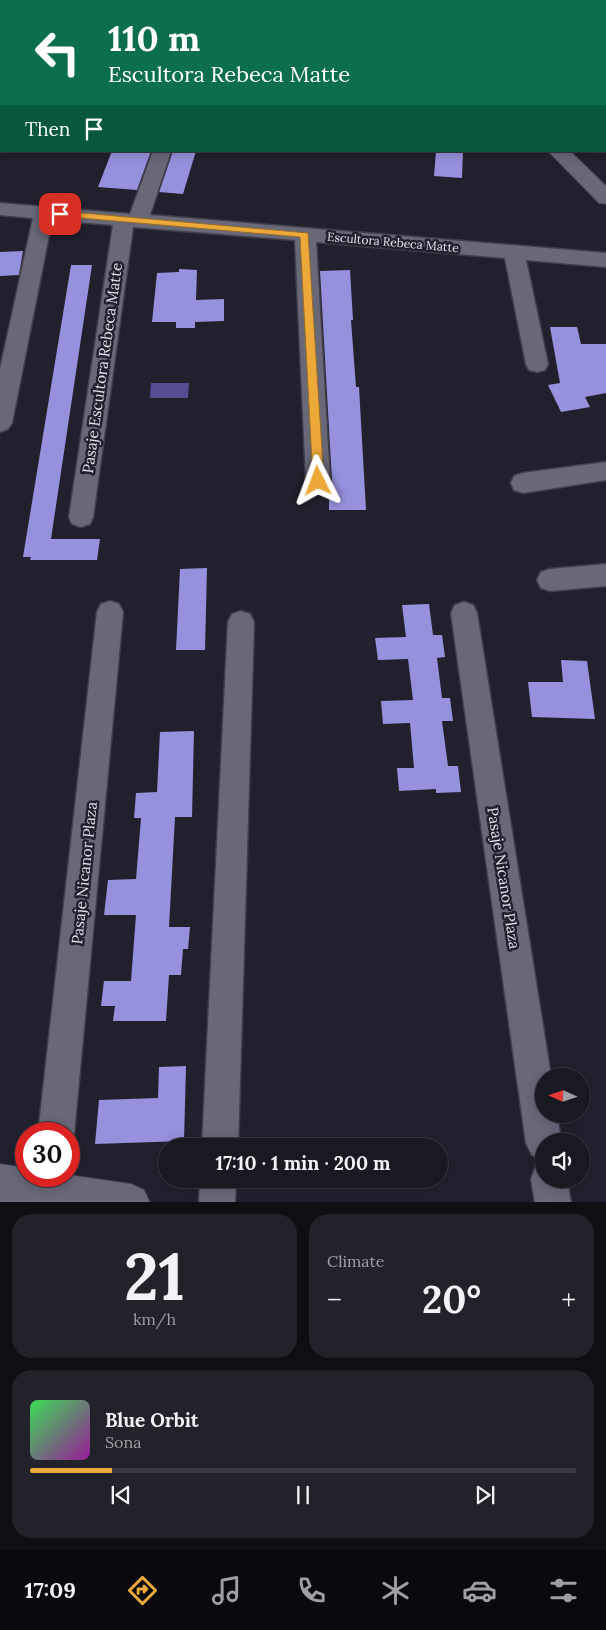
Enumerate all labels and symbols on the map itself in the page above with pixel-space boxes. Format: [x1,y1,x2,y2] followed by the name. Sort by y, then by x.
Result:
[39,193,81,235] pin
[327,229,460,255] street label: Escultora Rebeca Matte
[78,261,126,475] street label: Pasaje Escultora Rebeca Matte
[291,454,343,506] position arrow
[67,801,101,945] street label: Pasaje Nicanor Plaza
[483,806,525,951] street label: Pasaje Nicanor Plaza
[535,1068,590,1122] north arrow
[15,1122,80,1187] speed limit sign: 30

